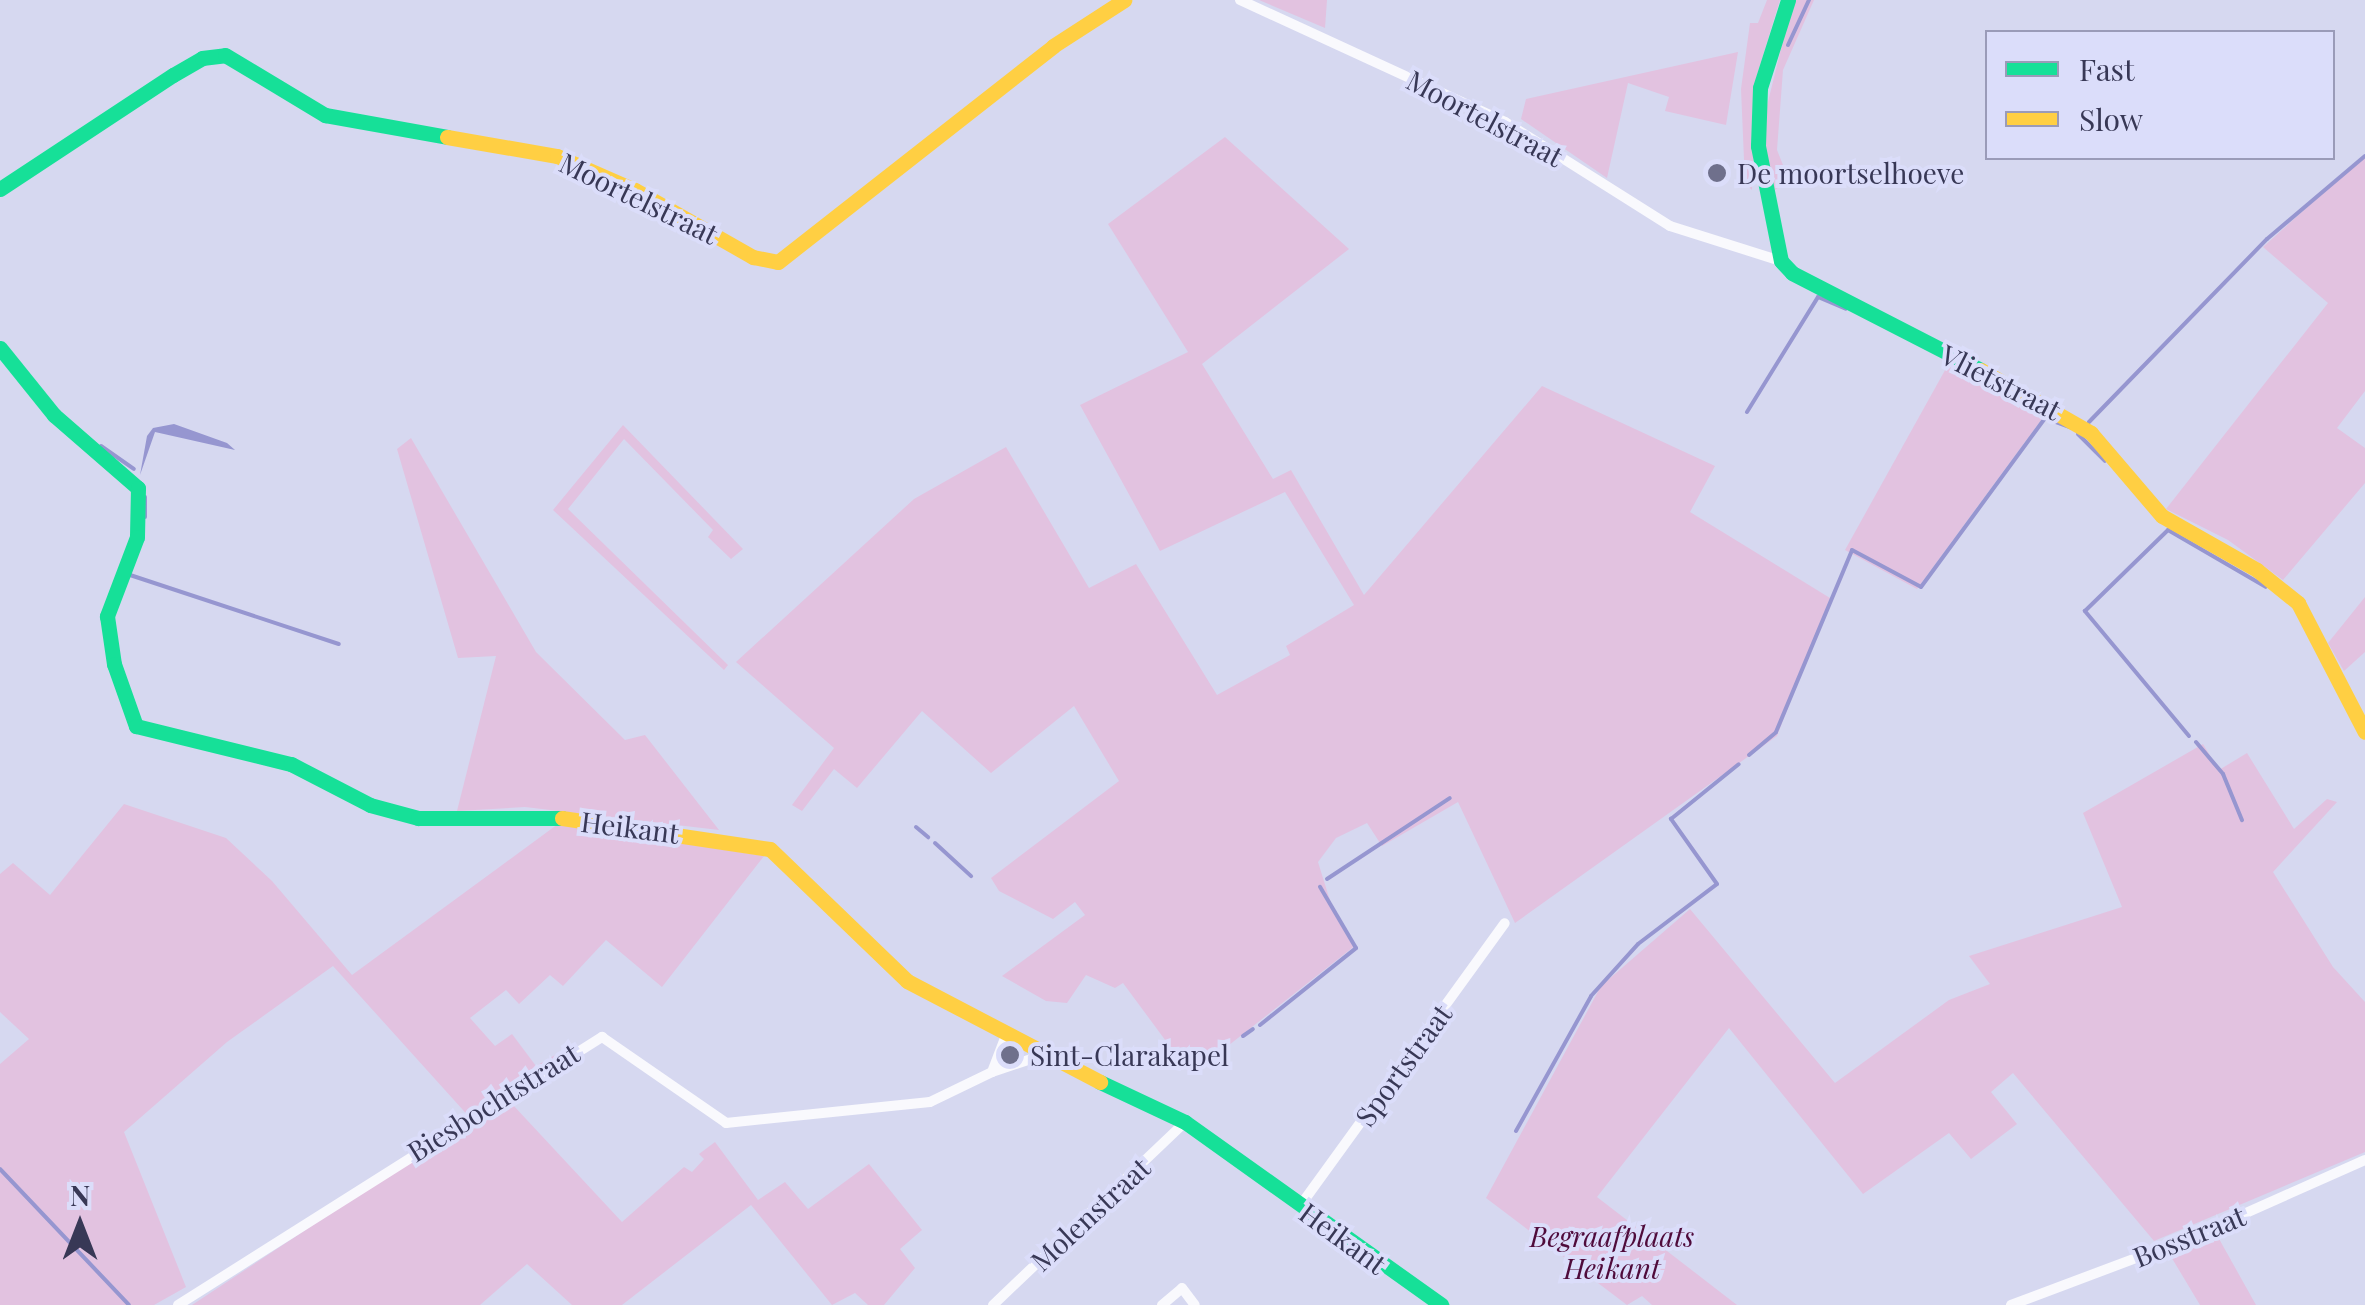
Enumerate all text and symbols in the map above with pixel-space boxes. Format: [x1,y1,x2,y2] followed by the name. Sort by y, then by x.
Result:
[1985,30,2335,160] legend
[2079,49,2135,89] text: Fast
[1401,63,1569,173] street label: Moortelstraat
[2079,99,2143,139] text: Slow
[554,145,724,251] street label: Moortelstraat
[1737,156,1964,190] place label: De moortselhoeve
[1706,162,1728,184] marker: De moortselhoeve
[1935,337,2067,427] street label: Vlietstraat
[579,804,681,850] street label: Heikant
[1348,998,1458,1132] street label: Sportstraat
[401,1036,585,1168] street label: Biesbochtstraat
[1030,1038,1229,1072] place label: Sint-Clarakapel
[999,1044,1021,1066] marker: Sint-Clarakapel
[1024,1150,1156,1278] street label: Molenstraat
[30,1175,130,1275] north arrow
[70,1176,90,1213] text: N
[1293,1195,1393,1281] street label: Heikant
[2128,1198,2250,1274] street label: Bosstraat
[1530,1219,1694,1285] park label: Begraafplaats Heikant

